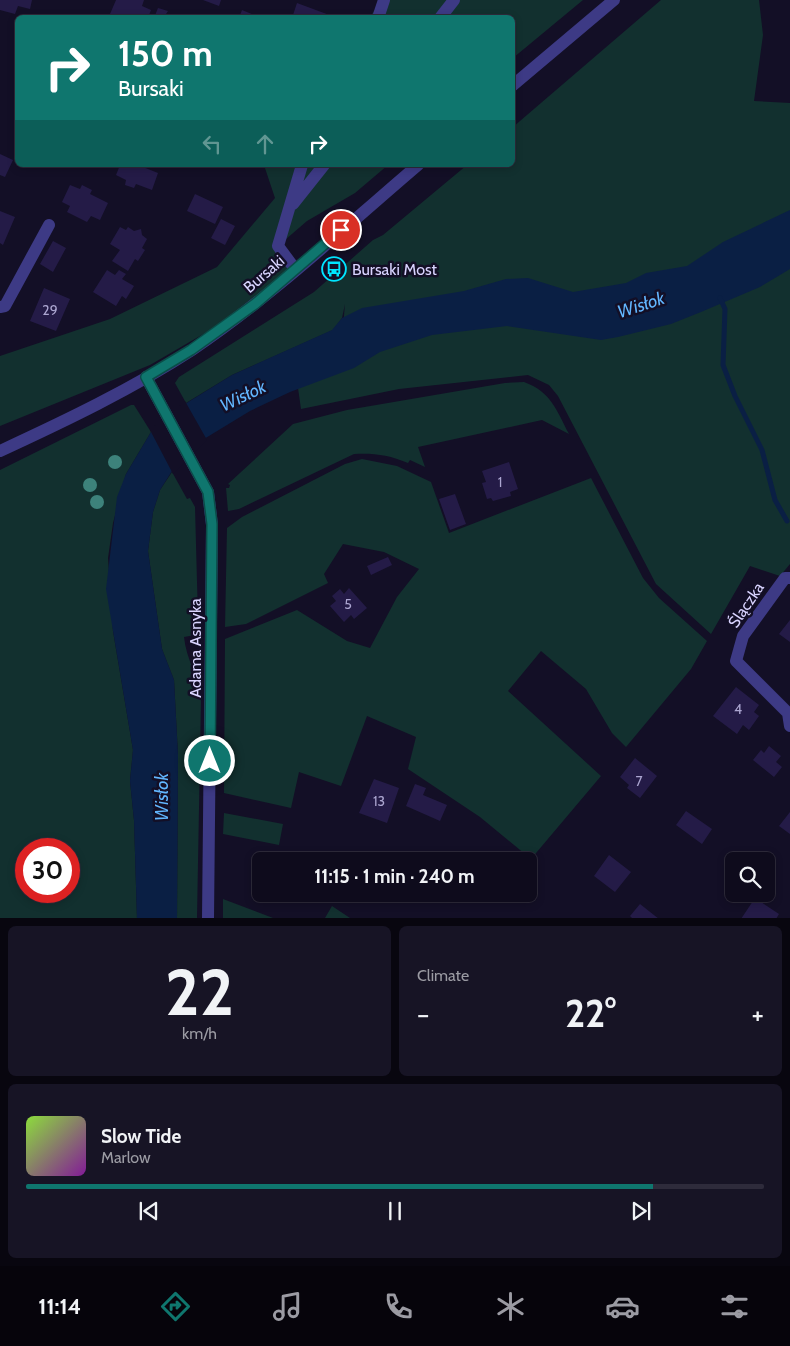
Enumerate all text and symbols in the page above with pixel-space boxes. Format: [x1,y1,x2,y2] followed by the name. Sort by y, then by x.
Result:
[118,32,213,75] text: 150 m
[35,35,100,100] icon: right
[118,75,184,102] text: Bursaki
[198,130,226,158] icon: left
[251,130,279,158] icon: ahead
[304,130,332,158] icon: right
[320,209,362,251] pin
[327,216,355,244] icon: arrive
[240,251,288,297] street label: Bursaki
[321,256,347,282] bus stop icon: Bursaki Most
[352,260,438,279] place label: Bursaki Most
[615,287,669,323] water label: Wisłok
[42,301,58,319] house number: 29
[216,375,271,417] water label: Wisłok
[498,473,502,491] house number: 1
[724,579,768,631] street label: Ślączka
[344,595,352,613] house number: 5
[186,598,205,698] street label: Adama Asnyka
[734,700,742,718] house number: 4
[183,734,235,786] position arrow
[151,771,173,821] water label: Wisłok
[635,772,643,790] house number: 7
[373,792,385,810] house number: 13
[15,838,80,903] speed limit sign: 30
[725,852,775,902] map controls
[725,852,775,902] button: search
[314,865,475,888] text: 11:15 · 1 min · 240 m
[165,952,234,1031] text: 22
[417,966,469,985] text: Climate
[565,990,616,1037] text: 22°
[417,997,429,1031] text: −
[752,997,764,1031] text: +
[182,1024,217,1043] text: km/h
[101,1125,181,1148] text: Slow Tide
[101,1148,151,1167] text: Marlow
[135,1197,163,1225] icon: previous
[381,1197,409,1225] icon: pause
[627,1197,655,1225] icon: next
[158,1289,193,1324] icon: directions
[270,1289,305,1324] icon: music
[381,1289,416,1324] icon: phone
[493,1289,528,1324] icon: climate
[605,1289,640,1324] icon: car
[717,1289,752,1324] icon: filters
[38,1293,81,1320] text: 11:14

